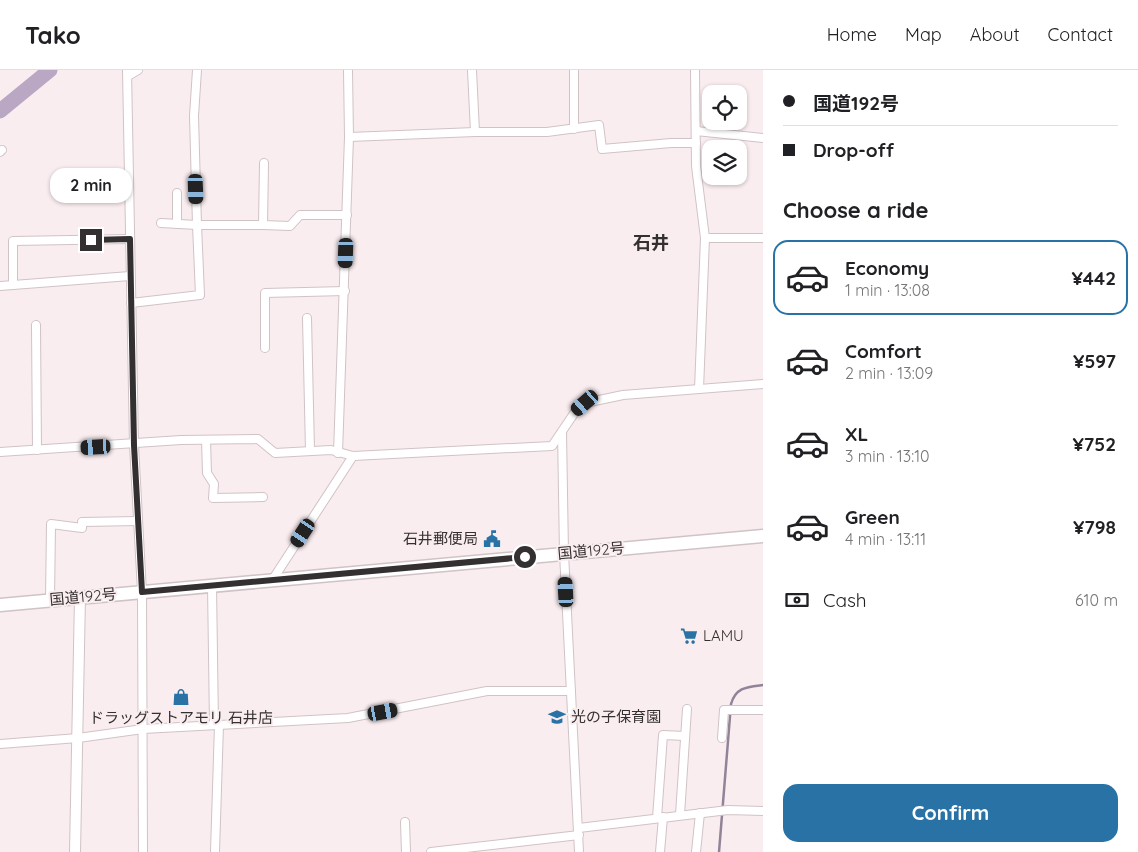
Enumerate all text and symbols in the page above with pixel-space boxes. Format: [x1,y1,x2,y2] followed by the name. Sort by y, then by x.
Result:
[25,20,81,50] text: Tako
[827,23,877,46] text: Home
[905,23,942,46] text: Map
[970,23,1020,46] text: About
[1048,23,1113,46] text: Contact
[702,85,747,185] map controls
[702,85,747,130] button: locate
[813,91,899,115] text: 国道192号
[813,138,894,162] text: Drop-off
[702,140,747,185] button: layers
[50,168,132,202] callout: 2 min
[187,174,204,204] car
[70,175,112,195] text: 2 min
[783,196,928,224] text: Choose a ride
[80,229,102,251] route end
[633,231,669,254] district label: 石井
[337,238,354,268] car
[785,255,830,300] icon: car
[845,256,929,280] text: Economy
[1072,266,1116,290] text: ¥442
[845,280,930,300] text: 1 min · 13:08
[785,338,830,383] icon: car
[845,339,922,363] text: Comfort
[1073,349,1116,373] text: ¥597
[845,363,933,383] text: 2 min · 13:09
[568,387,601,419] car
[785,421,830,466] icon: car
[845,422,868,446] text: XL
[1072,432,1116,456] text: ¥752
[80,439,111,455] car
[845,446,930,466] text: 3 min · 13:10
[785,504,830,549] icon: car
[845,505,900,529] text: Green
[1073,515,1116,539] text: ¥798
[288,516,317,550] car
[403,529,478,548] place label: 石井郵便局
[482,529,502,549] public building icon: 石井郵便局
[845,529,926,549] text: 4 min · 13:11
[557,538,625,563] street label: 国道192号
[514,546,536,568] route start
[557,577,574,607] car
[49,584,117,609] street label: 国道192号
[783,586,811,614] icon: cash
[823,588,867,612] text: Cash
[1075,590,1118,610] text: 610 m
[679,626,699,646] supermarket icon: LAMU
[703,626,744,645] place label: LAMU
[171,687,191,707] shop icon: ドラッグストアモリ 石井店
[366,702,399,722] car
[547,707,567,727] school or university icon: 光の子保育園
[571,707,661,726] place label: 光の子保育園
[89,708,273,727] place label: ドラッグストアモリ 石井店
[783,784,1118,842] button: Confirm

